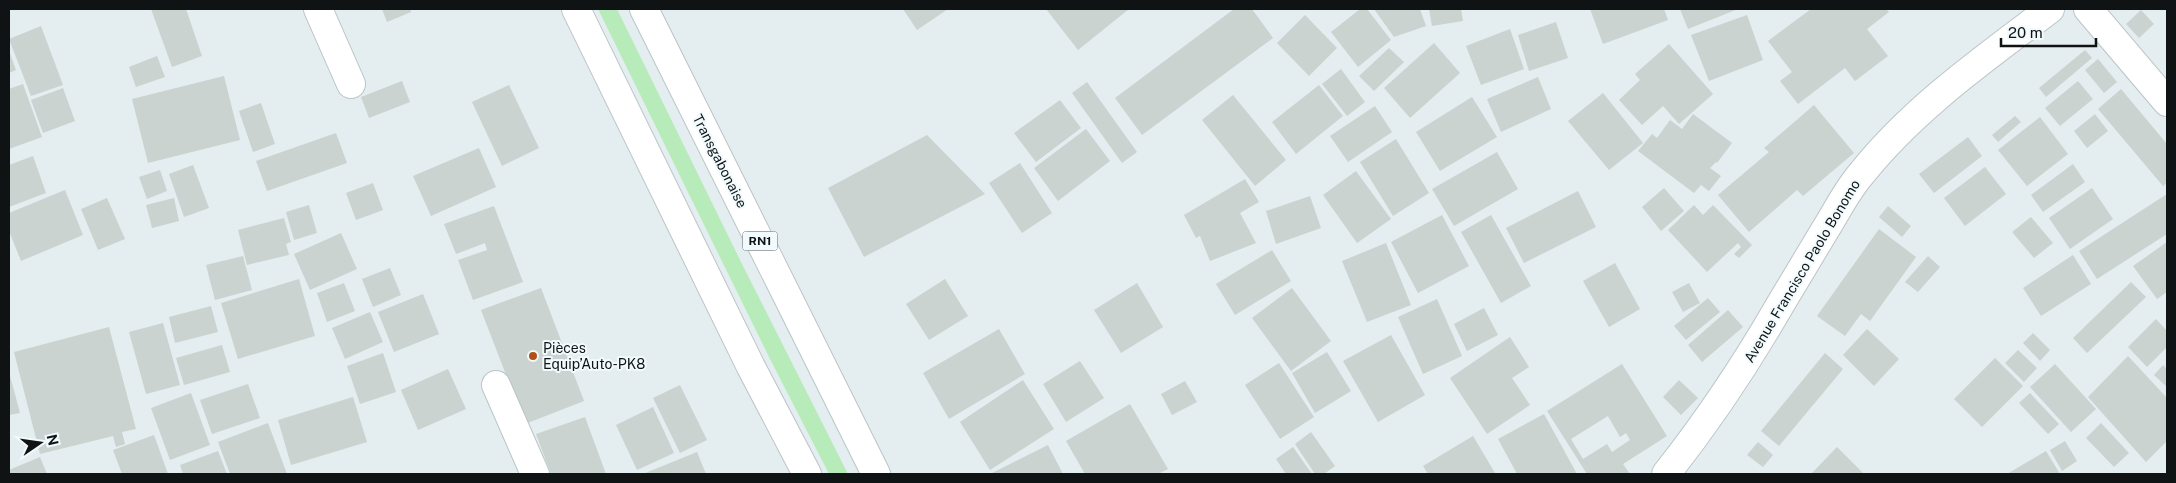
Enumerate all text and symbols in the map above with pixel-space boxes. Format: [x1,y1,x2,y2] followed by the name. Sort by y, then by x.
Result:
[2001,15,2096,47] scale bar
[2008,24,2043,41] text: 20 m
[690,112,750,210] street label: Transgabonaise
[1741,177,1863,365] street label: Avenue Francisco Paolo Bonomo
[742,232,778,250] road number: RN1
[543,340,645,372] place label: Pièces Equip’Auto-PK8
[527,350,539,362] marker: Pièces Equip’Auto-PK8
[15,418,65,468] north arrow
[44,433,62,447] text: N

